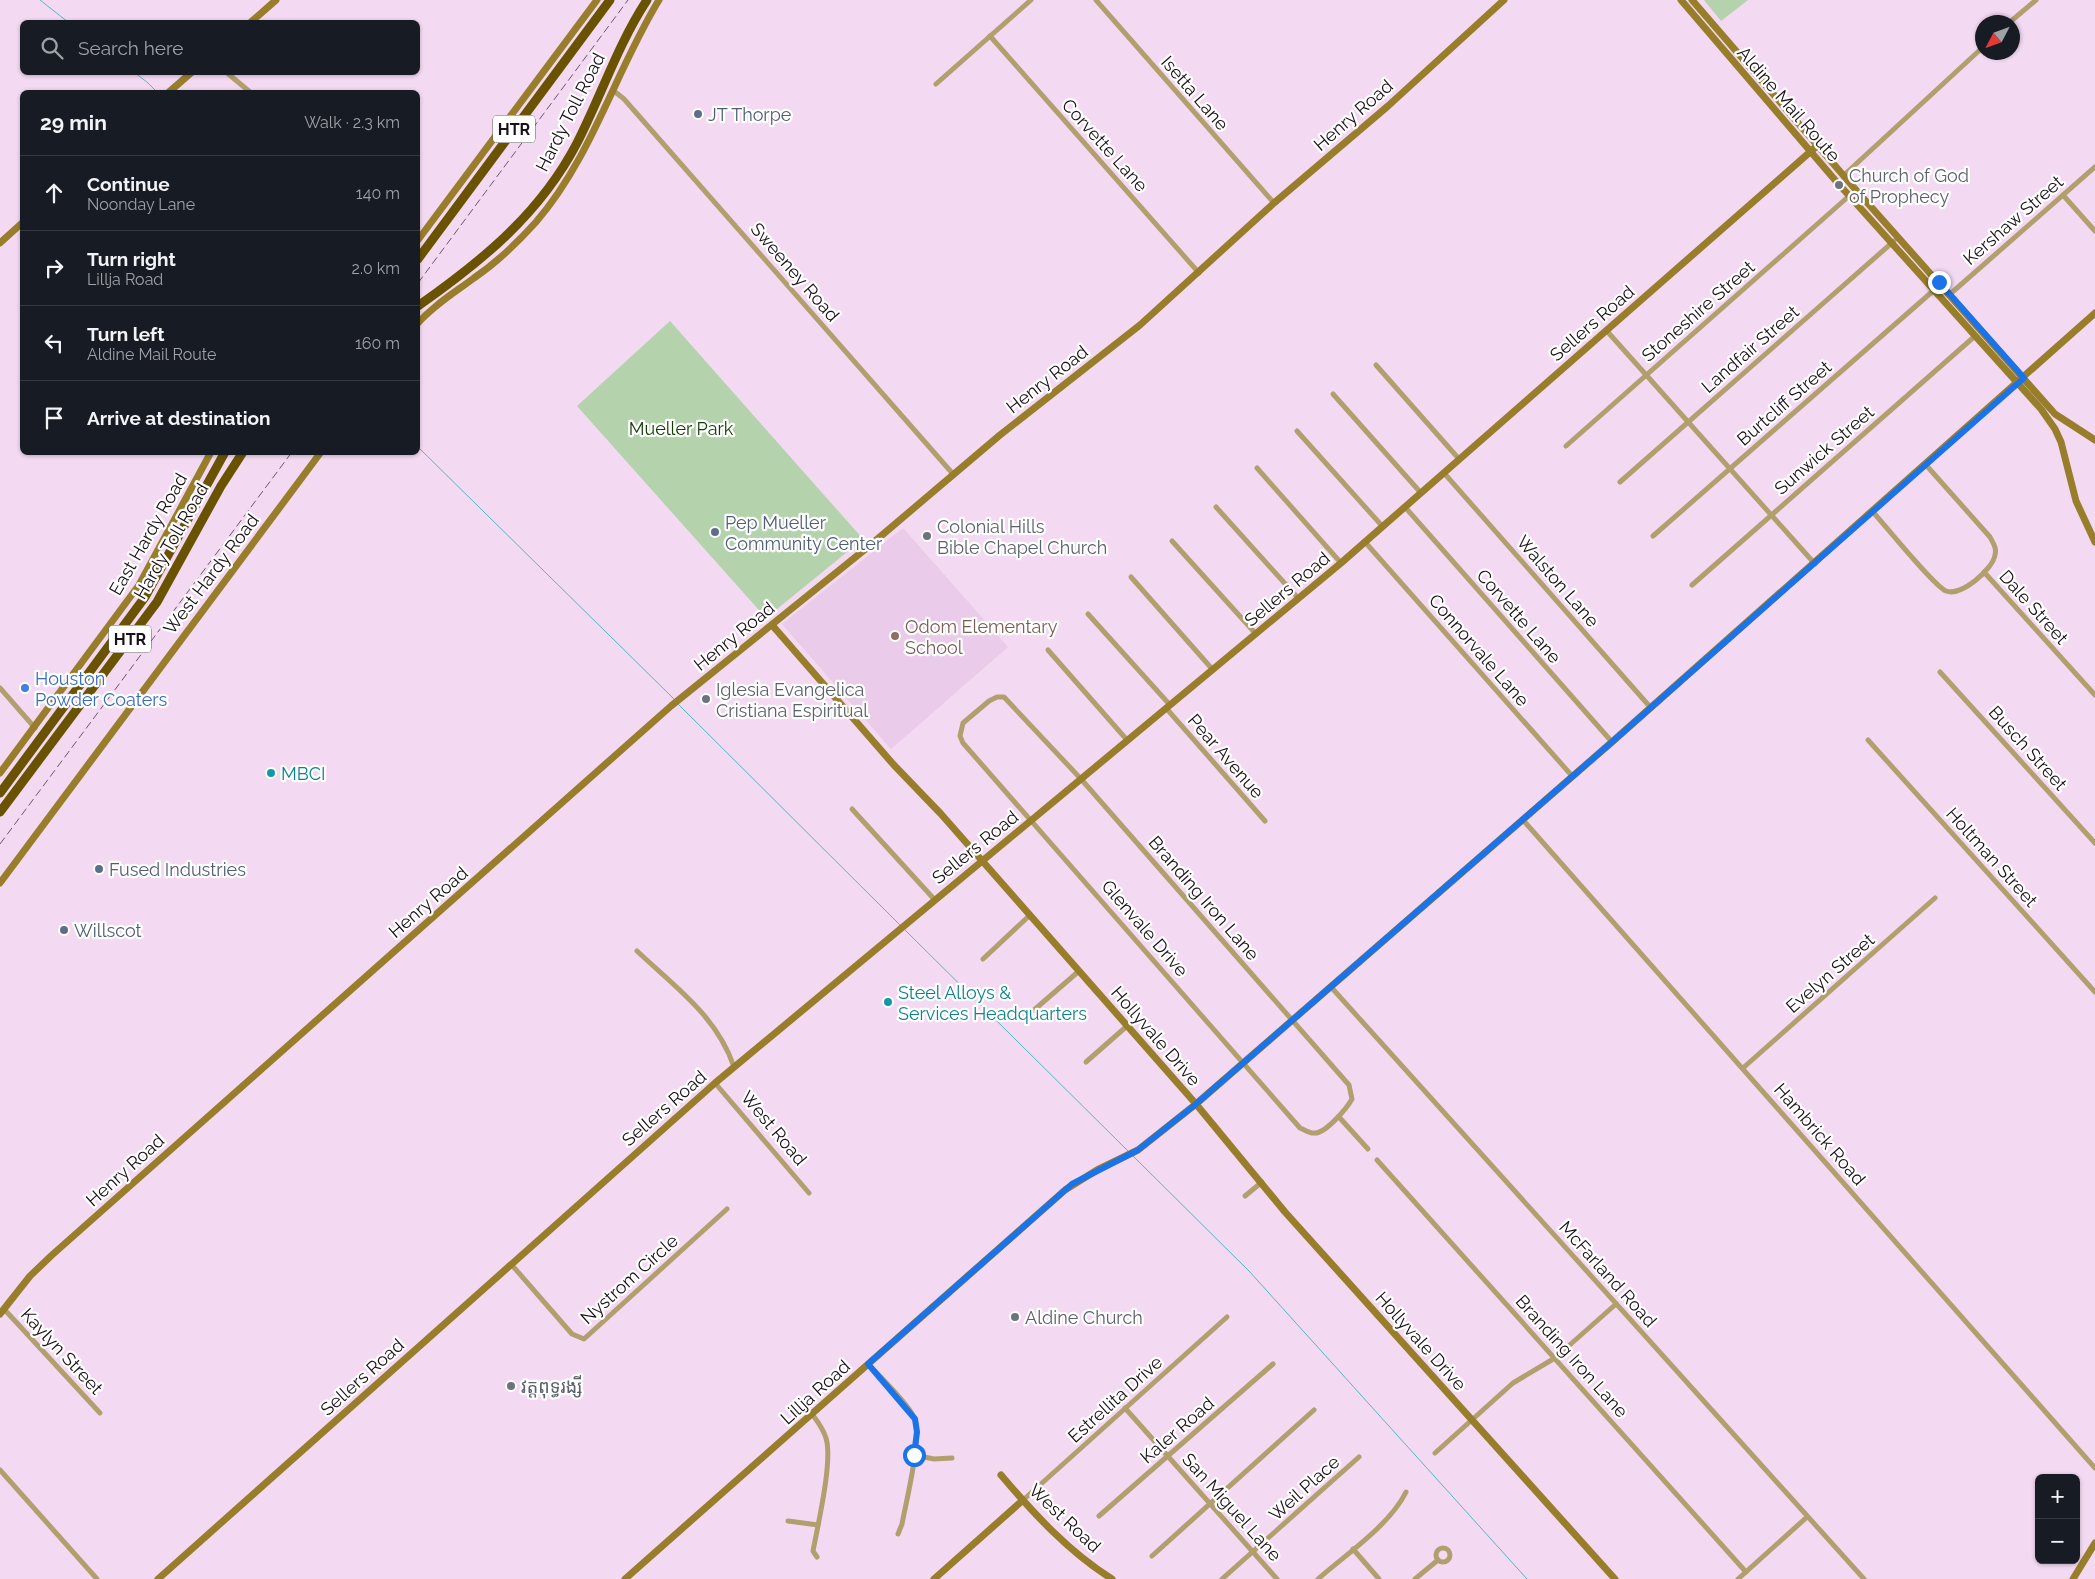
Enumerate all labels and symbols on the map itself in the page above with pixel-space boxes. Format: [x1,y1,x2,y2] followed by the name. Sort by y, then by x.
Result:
[1975,15,2020,60] north arrow
[1733,42,1845,166] street label: Aldine Mail Route
[531,49,609,175] street label: Hardy Toll Road
[1157,52,1233,135] street label: Isetta Lane
[1309,75,1397,155] street label: Henry Road
[1058,94,1152,196] street label: Corvette Lane
[708,104,792,125] place label: JT Thorpe
[692,108,704,120] marker: JT Thorpe
[493,116,535,142] road number: HTR
[1849,165,1969,207] place label: Church of God of Prophecy
[1959,171,2067,269] street label: Kershaw Street
[1833,179,1845,191] marker: Church of God of Prophecy
[746,218,844,326] street label: Sweeney Road
[1637,256,1759,366] street label: Stoneshire Street
[1928,271,1951,294] route end
[1546,281,1638,365] street label: Sellers Road
[1697,301,1803,397] street label: Landfair Street
[1002,341,1092,417] street label: Henry Road
[1733,356,1835,450] street label: Burtcliff Street
[1770,401,1878,499] street label: Sunwick Street
[629,418,734,439] park label: Mueller Park
[105,469,191,599] street label: East Hardy Road
[129,479,213,603] street label: Hardy Toll Road
[159,510,263,638] street label: West Hardy Road
[725,512,883,554] place label: Pep Mueller Community Center
[937,516,1107,558] place label: Colonial Hills Bible Chapel Church
[709,526,721,538] marker: Pep Mueller Community Center
[921,530,933,542] marker: Colonial Hills Bible Chapel Church
[1513,531,1604,631] street label: Walston Lane
[1240,547,1334,631] street label: Sellers Road
[1473,565,1566,668] street label: Corvette Lane
[1995,566,2073,648] street label: Dale Street
[1425,590,1534,711] street label: Connorvale Lane
[689,597,779,675] street label: Henry Road
[905,616,1058,658] place label: Odom Elementary School
[109,626,151,652] road number: HTR
[889,630,901,642] marker: Odom Elementary School
[35,668,168,710] place label: Houston Powder Coaters
[716,679,868,721] place label: Iglesia Evangelica Cristiana Espiritual
[19,682,31,694] marker: Houston Powder Coaters
[700,693,712,705] marker: Iglesia Evangelica Cristiana Espiritual
[1985,701,2071,795] street label: Busch Street
[1184,710,1268,803] street label: Pear Avenue
[281,763,326,784] place label: MBCI
[265,767,277,779] marker: MBCI
[1942,803,2042,911] street label: Holtman Street
[928,806,1022,888] street label: Sellers Road
[1144,832,1264,965] street label: Branding Iron Lane
[109,859,246,880] place label: Fused Industries
[384,862,472,942] street label: Henry Road
[93,863,105,875] marker: Fused Industries
[1097,876,1193,981] street label: Glenvale Drive
[74,920,142,941] place label: Willscot
[58,924,70,936] marker: Willscot
[1782,929,1878,1017] street label: Evelyn Street
[898,982,1087,1024] place label: Steel Alloys & Services Headquarters
[1107,982,1205,1090] street label: Hollyvale Drive
[882,996,894,1008] marker: Steel Alloys & Services Headquarters
[618,1066,710,1150] street label: Sellers Road
[1770,1079,1870,1189] street label: Hambrick Road
[737,1087,811,1169] street label: West Road
[82,1130,168,1210] street label: Henry Road
[1555,1217,1661,1331] street label: McFarland Road
[576,1230,682,1328] street label: Nystrom Circle
[1371,1287,1471,1395] street label: Hollyvale Drive
[1511,1290,1633,1422] street label: Branding Iron Lane
[17,1304,107,1398] street label: Kaylyn Street
[1025,1307,1143,1328] place label: Aldine Church
[1009,1311,1021,1323] marker: Aldine Church
[316,1334,408,1420] street label: Sellers Road
[1064,1351,1167,1447] street label: Estrellita Drive
[776,1355,854,1429] street label: Lillja Road
[521,1375,583,1399] place label: វត្តពុទ្ធរង្សី
[505,1380,517,1392] marker: វត្តពុទ្ធរង្សី
[1136,1392,1218,1468] street label: Kaler Road
[903,1444,926,1467] route start
[1178,1449,1286,1566] street label: San Miguel Lane
[1265,1451,1344,1525] street label: Weil Place
[1025,1479,1105,1557] street label: West Road

